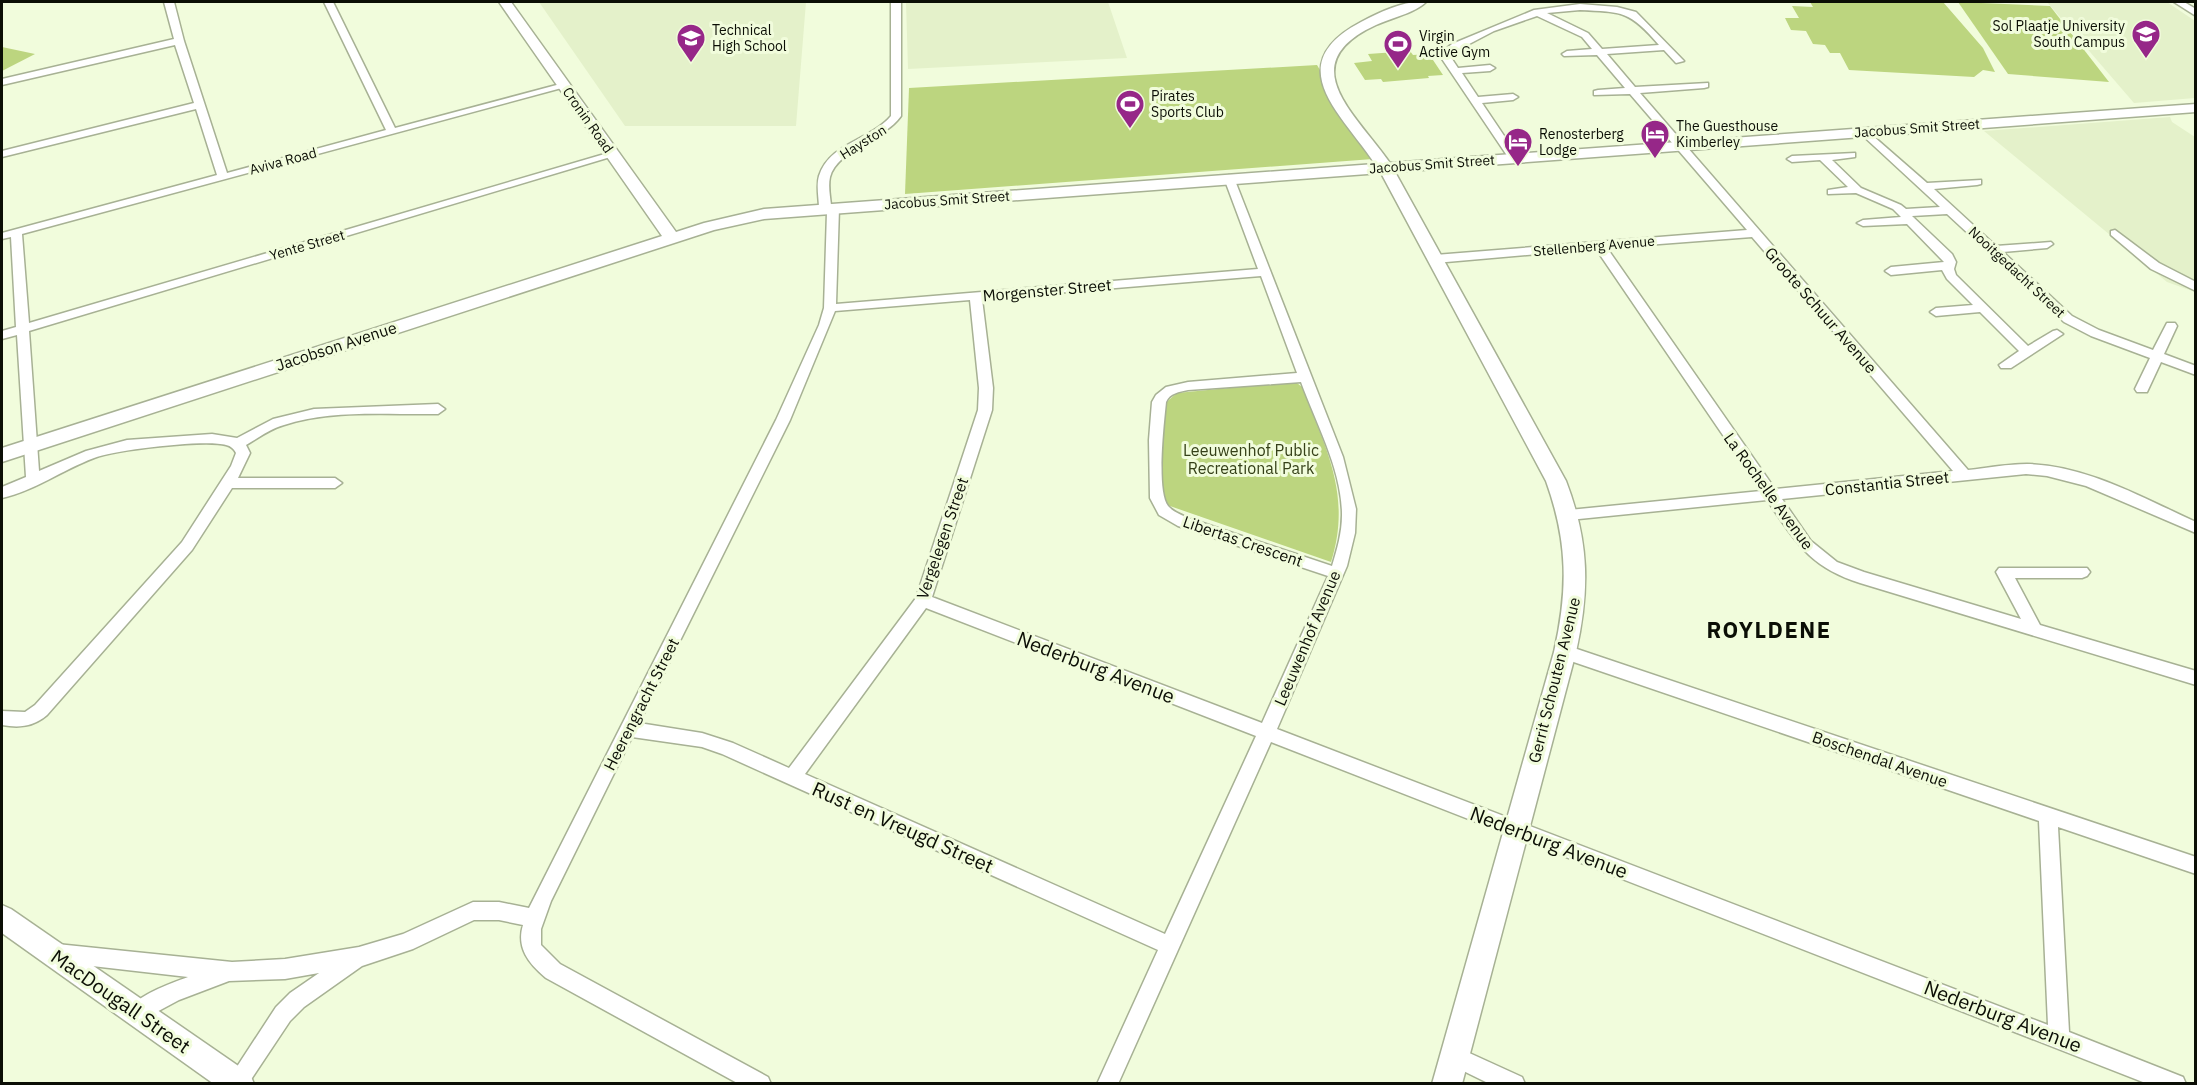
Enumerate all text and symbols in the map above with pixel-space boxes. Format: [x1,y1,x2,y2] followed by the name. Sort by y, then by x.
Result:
[1993,17,2125,51] place label: Sol Plaatje University South Campus
[2130,18,2162,60] school or university icon: Sol Plaatje University South Campus
[712,21,787,55] place label: Technical High School
[675,22,707,64] school or university icon: Technical High School
[1419,27,1490,61] place label: Virgin Active Gym
[1382,28,1414,70] sports icon: Virgin Active Gym
[559,84,617,156] street label: Cronin Road
[1151,87,1224,121] place label: Pirates Sports Club
[1114,88,1146,130] sports icon: Pirates Sports Club
[1853,115,1981,141] street label: Jacobus Smit Street
[1676,117,1779,151] place label: The Guesthouse Kimberley
[1639,118,1671,160] hotel icon: The Guesthouse Kimberley
[836,121,890,163] street label: Hayston
[1539,125,1624,159] place label: Renosterberg Lodge
[1502,126,1534,168] hotel icon: Renosterberg Lodge
[247,143,319,179] street label: Aviva Road
[1368,151,1496,177] street label: Jacobus Smit Street
[883,187,1011,213] street label: Jacobus Smit Street
[1965,222,2069,322] street label: Nooitgedacht Street
[267,226,347,264] street label: Yente Street
[1532,232,1656,260] street label: Stellenberg Avenue
[1761,243,1881,377] street label: Groote Schuur Avenue
[982,274,1112,306] street label: Morgenster Street
[273,317,399,375] street label: Jacobson Avenue
[1720,429,1818,554] street label: La Rochelle Avenue
[1183,440,1319,478] park label: Leeuwenhof Public Recreational Park
[1824,467,1950,499] street label: Constantia Street
[912,474,972,602] street label: Vergelegen Street
[1180,511,1306,571] street label: Libertas Crescent
[1269,567,1345,709] street label: Leeuwenhof Avenue
[1524,595,1584,765] street label: Gerrit Schouten Avenue
[1706,615,1832,644] district label: ROYLDENE
[1013,624,1179,710] street label: Nederburg Avenue
[599,635,683,773] street label: Heerengracht Street
[1810,726,1950,792] street label: Boschendal Avenue
[808,775,998,879] street label: Rust en Vreugd Street
[1466,799,1632,885] street label: Nederburg Avenue
[46,943,196,1059] street label: MacDougall Street
[1920,973,2086,1059] street label: Nederburg Avenue

